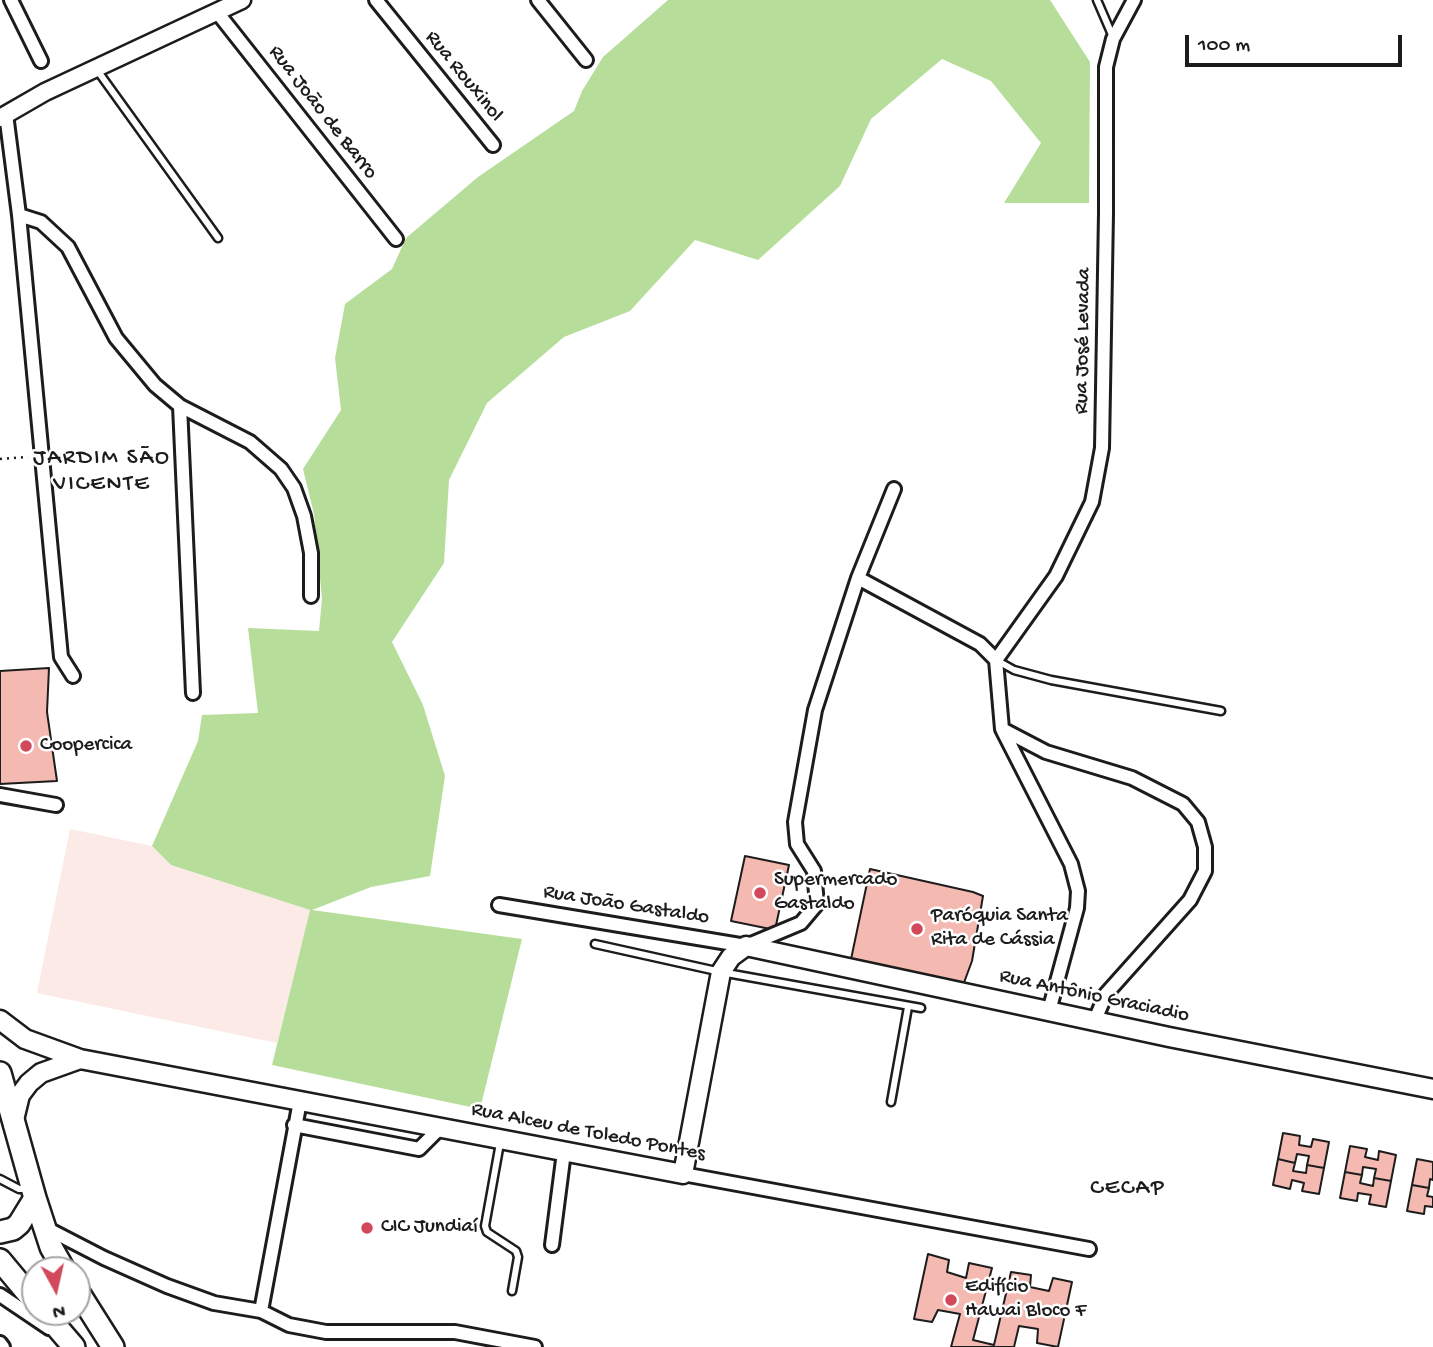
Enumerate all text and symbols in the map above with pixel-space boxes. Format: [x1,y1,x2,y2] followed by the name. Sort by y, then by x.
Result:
[1188,21,1405,65] scale bar
[418,26,508,128] street label: Rua Rouxinol
[1198,34,1250,59] text: 100 m
[262,41,382,185] street label: Rua João de Barro
[1070,268,1098,414] street label: Rua José Levada
[34,445,170,499] district label: JARDIM SÃO VICENTE
[40,733,132,759] place label: Coopercica
[18,738,34,754] marker: Coopercica
[774,868,897,918] place label: Supermercado Gastaldo
[541,880,711,932] street label: Rua João Gastaldo
[752,885,768,901] marker: Supermercado Gastaldo
[931,904,1068,954] place label: Paróquia Santa Rita de Cássia
[909,921,925,937] marker: Paróquia Santa Rita de Cássia
[997,965,1191,1029] street label: Rua Antônio Graciadio
[469,1098,707,1168] street label: Rua Alceu de Toledo Pontes
[1091,1175,1165,1203] district label: CECAP
[381,1215,478,1241] place label: CIC Jundiaí
[359,1220,375,1236] marker: CIC Jundiaí
[21,1256,91,1326] north arrow
[965,1275,1086,1325] place label: Edifício Hawai Bloco F
[943,1292,959,1308] marker: Edifício Hawai Bloco F
[51,1298,66,1323] text: N

